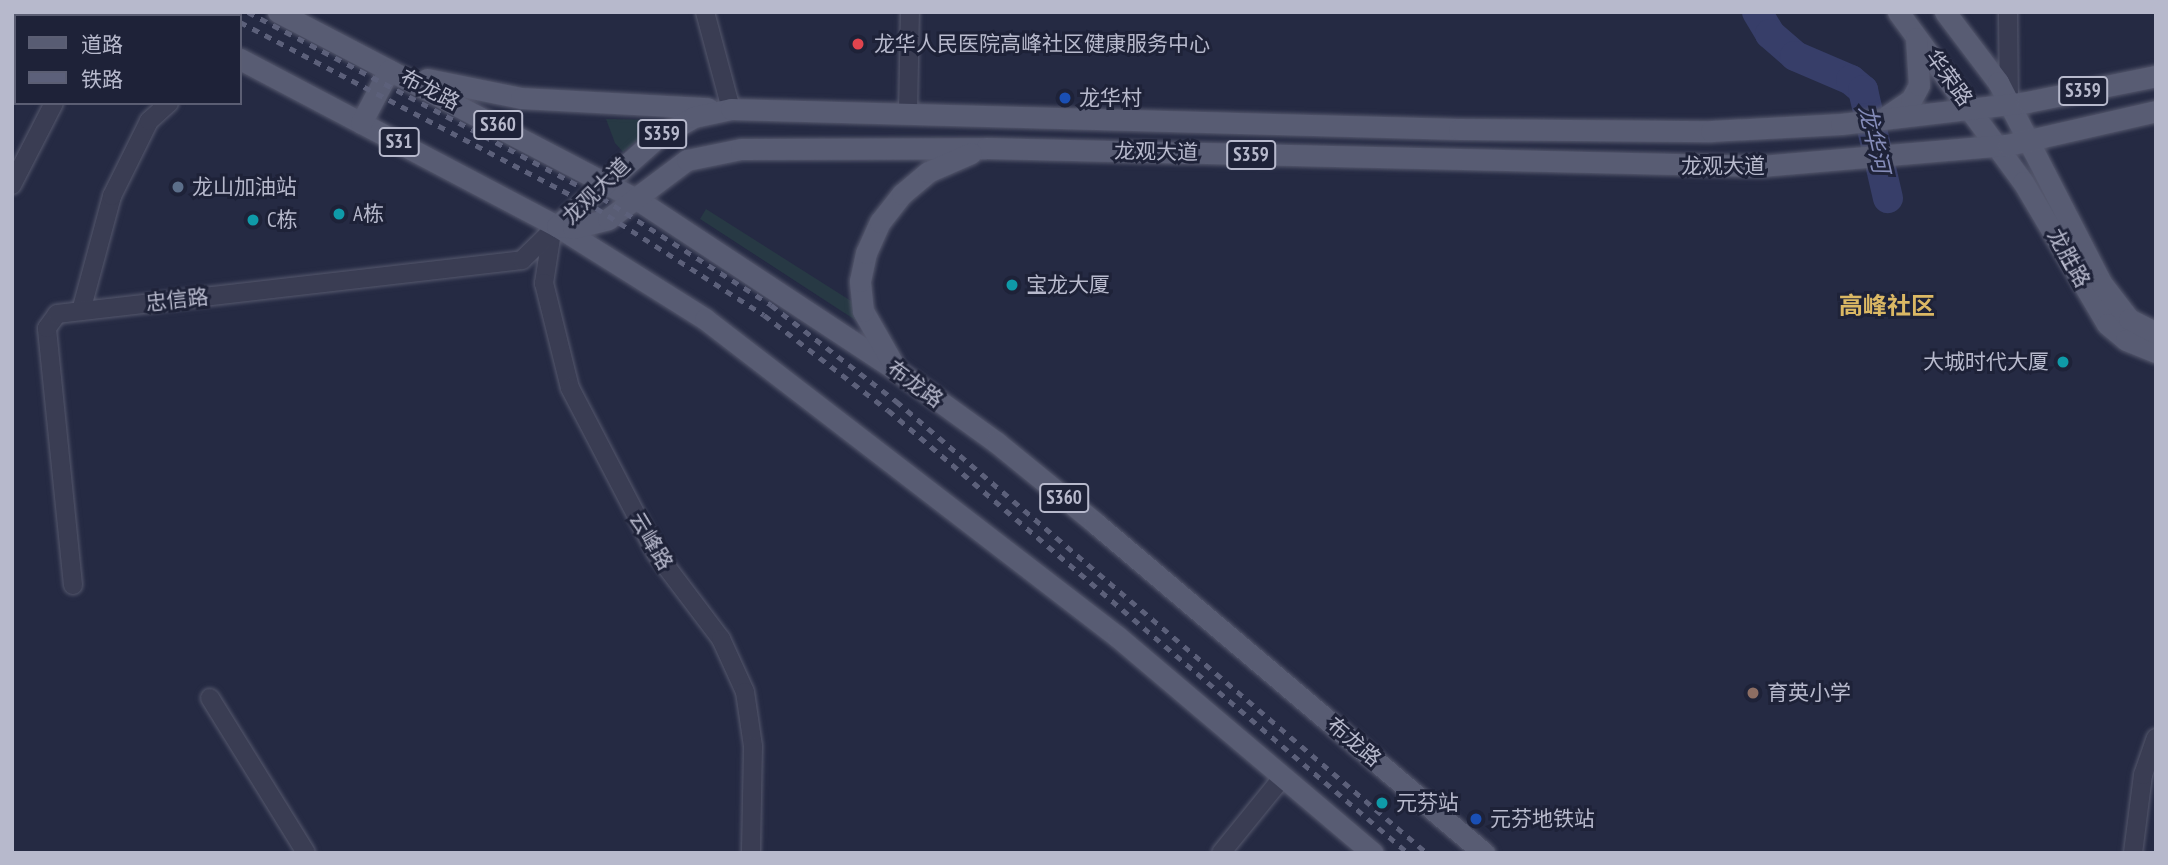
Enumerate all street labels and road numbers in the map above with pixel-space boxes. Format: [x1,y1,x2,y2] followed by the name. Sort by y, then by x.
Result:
[1920,45,1978,111] street label: 华荣路
[396,64,464,116] street label: 布龙路
[2057,76,2109,106] road number: S359
[472,110,524,140] road number: S360
[636,118,688,150] road number: S359
[378,126,420,158] road number: S31
[1114,139,1198,165] street label: 龙观大道
[1225,140,1277,170] road number: S359
[557,153,635,229] street label: 龙观大道
[1681,153,1765,179] street label: 龙观大道
[2043,224,2095,292] street label: 龙胜路
[144,284,210,316] street label: 忠信路
[882,355,948,413] street label: 布龙路
[1038,482,1090,513] road number: S360
[624,508,678,574] street label: 云峰路
[1322,712,1386,772] street label: 布龙路

